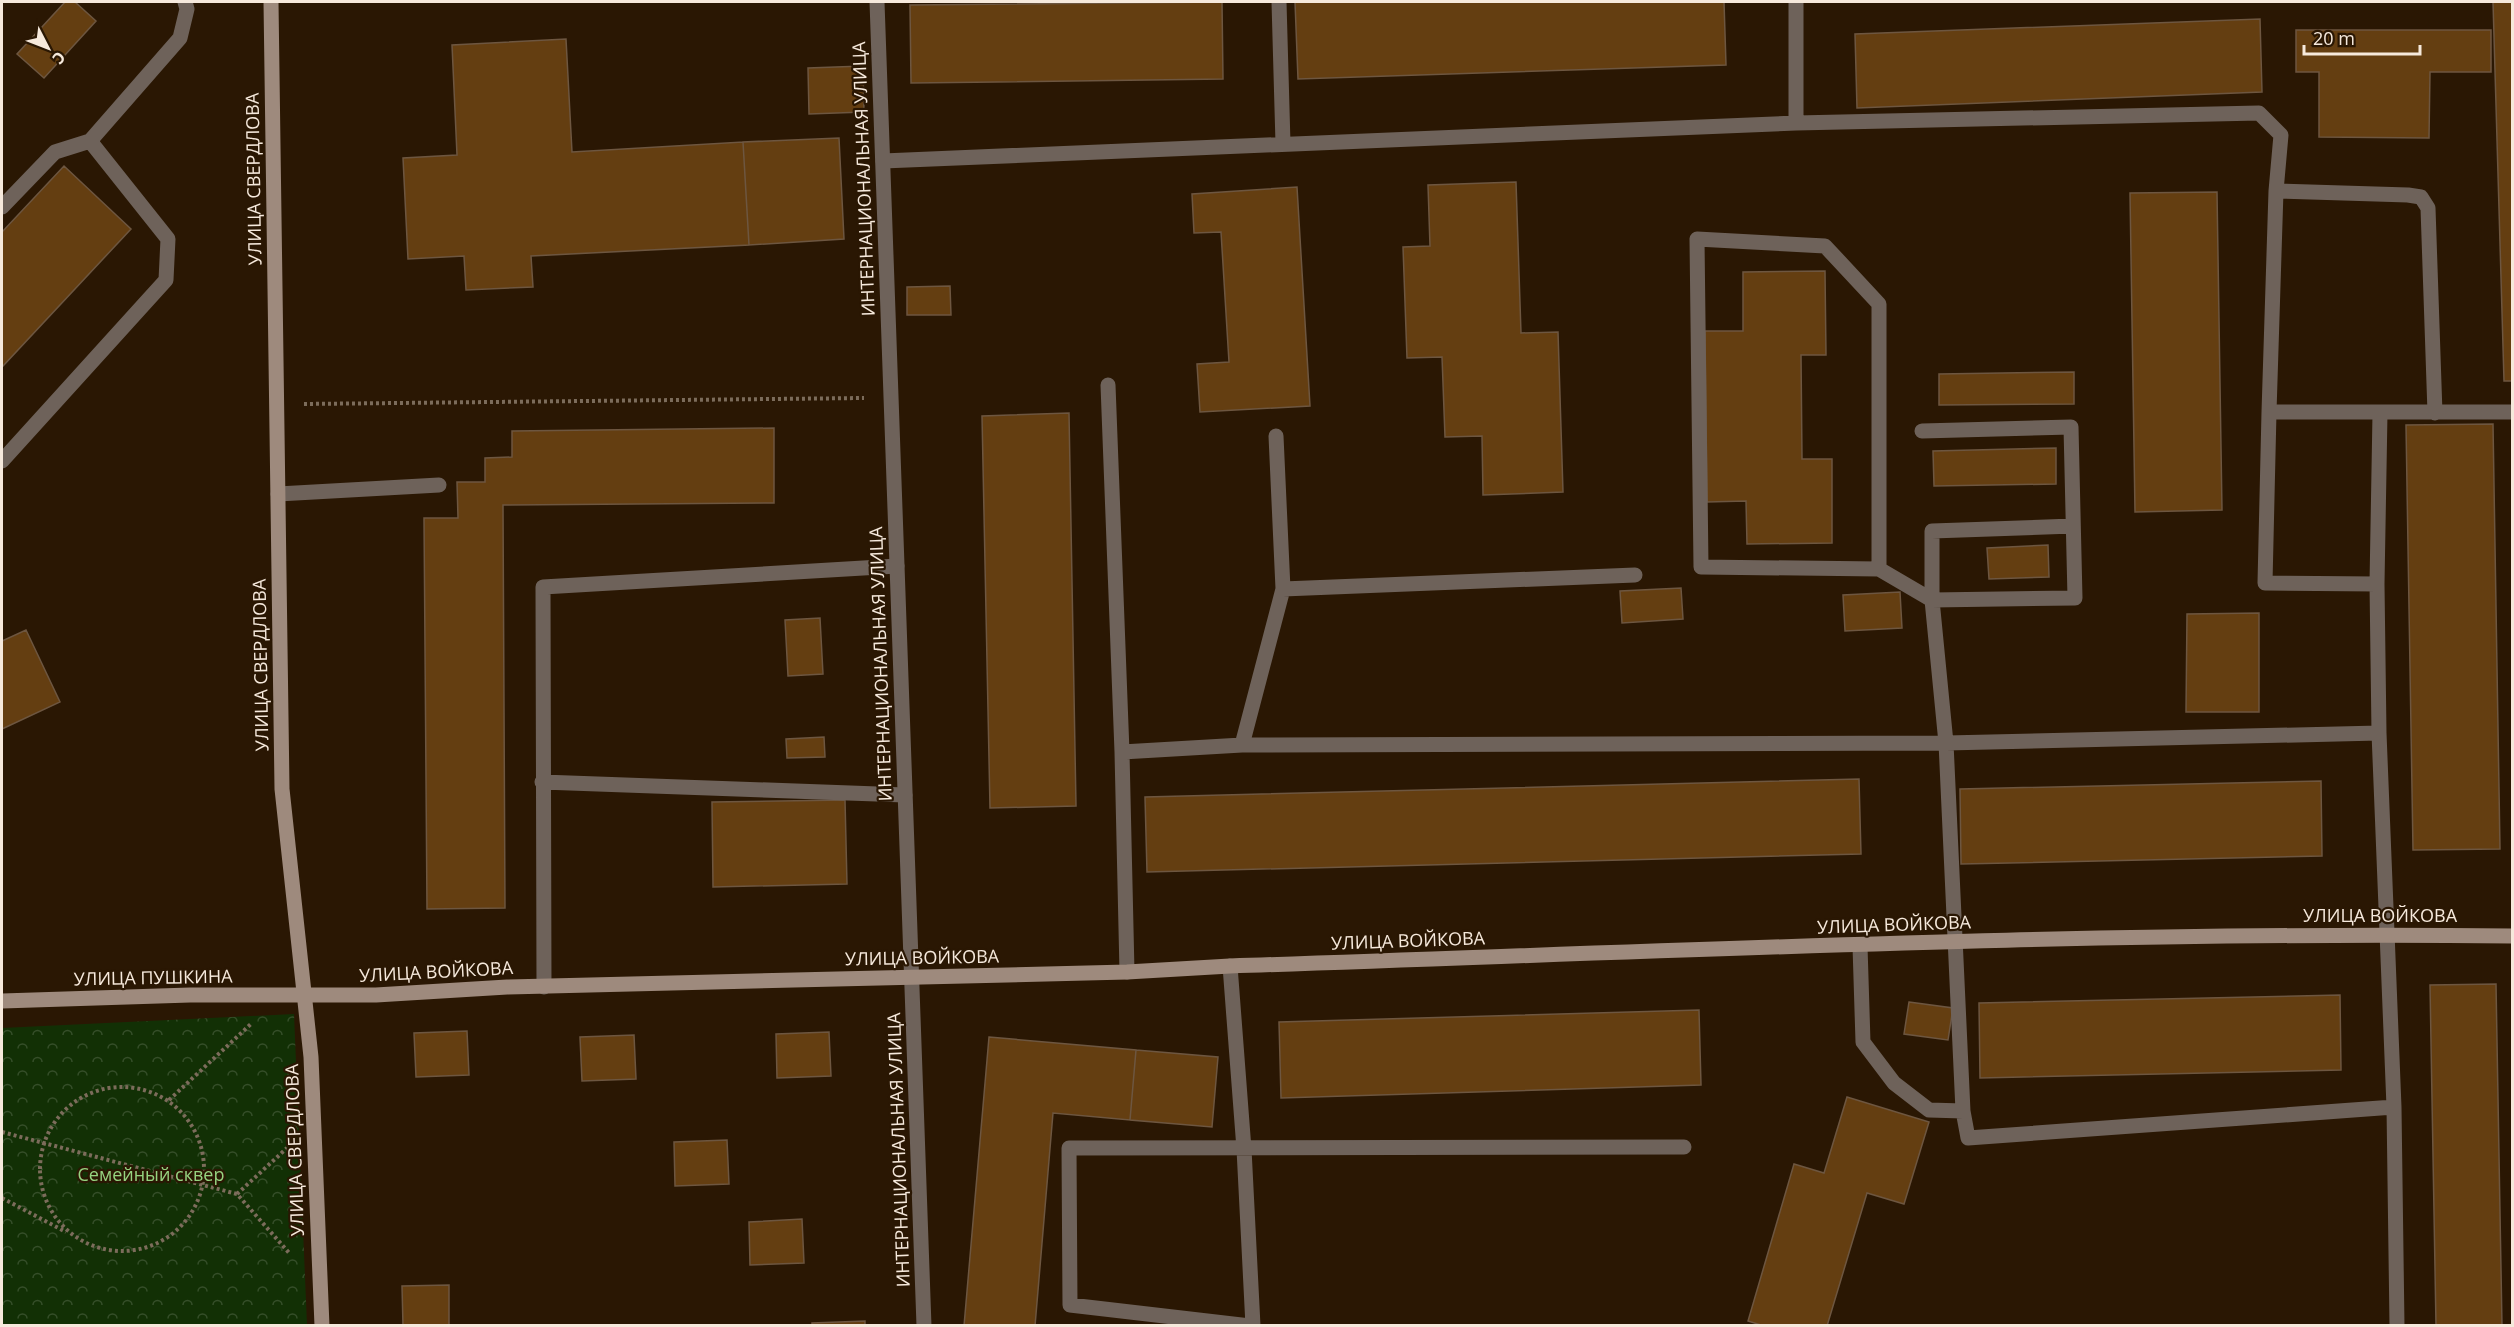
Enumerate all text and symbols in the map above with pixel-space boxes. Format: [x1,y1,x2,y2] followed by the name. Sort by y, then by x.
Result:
[18,18,78,78] north arrow
[2304,18,2420,56] scale bar
[2313,26,2355,50] text: 20 m
[846,41,880,317] street label: ИНТЕРНАЦИОНАЛЬНАЯ УЛИЦА
[48,47,71,69] text: С
[239,92,267,265] street label: УЛИЦА СВЕРДЛОВА
[863,526,897,802] street label: ИНТЕРНАЦИОНАЛЬНАЯ УЛИЦА
[246,578,274,751] street label: УЛИЦА СВЕРДЛОВА
[2303,903,2458,927] street label: УЛИЦА ВОЙКОВА
[1817,909,1972,939] street label: УЛИЦА ВОЙКОВА
[1331,925,1486,955] street label: УЛИЦА ВОЙКОВА
[845,944,1000,970] street label: УЛИЦА ВОЙКОВА
[358,955,514,987] street label: УЛИЦА ВОЙКОВА
[73,964,233,990] street label: УЛИЦА ПУШКИНА
[881,1012,915,1288] street label: ИНТЕРНАЦИОНАЛЬНАЯ УЛИЦА
[279,1063,309,1237] street label: УЛИЦА СВЕРДЛОВА
[78,1162,224,1186] park label: Семейный сквер

